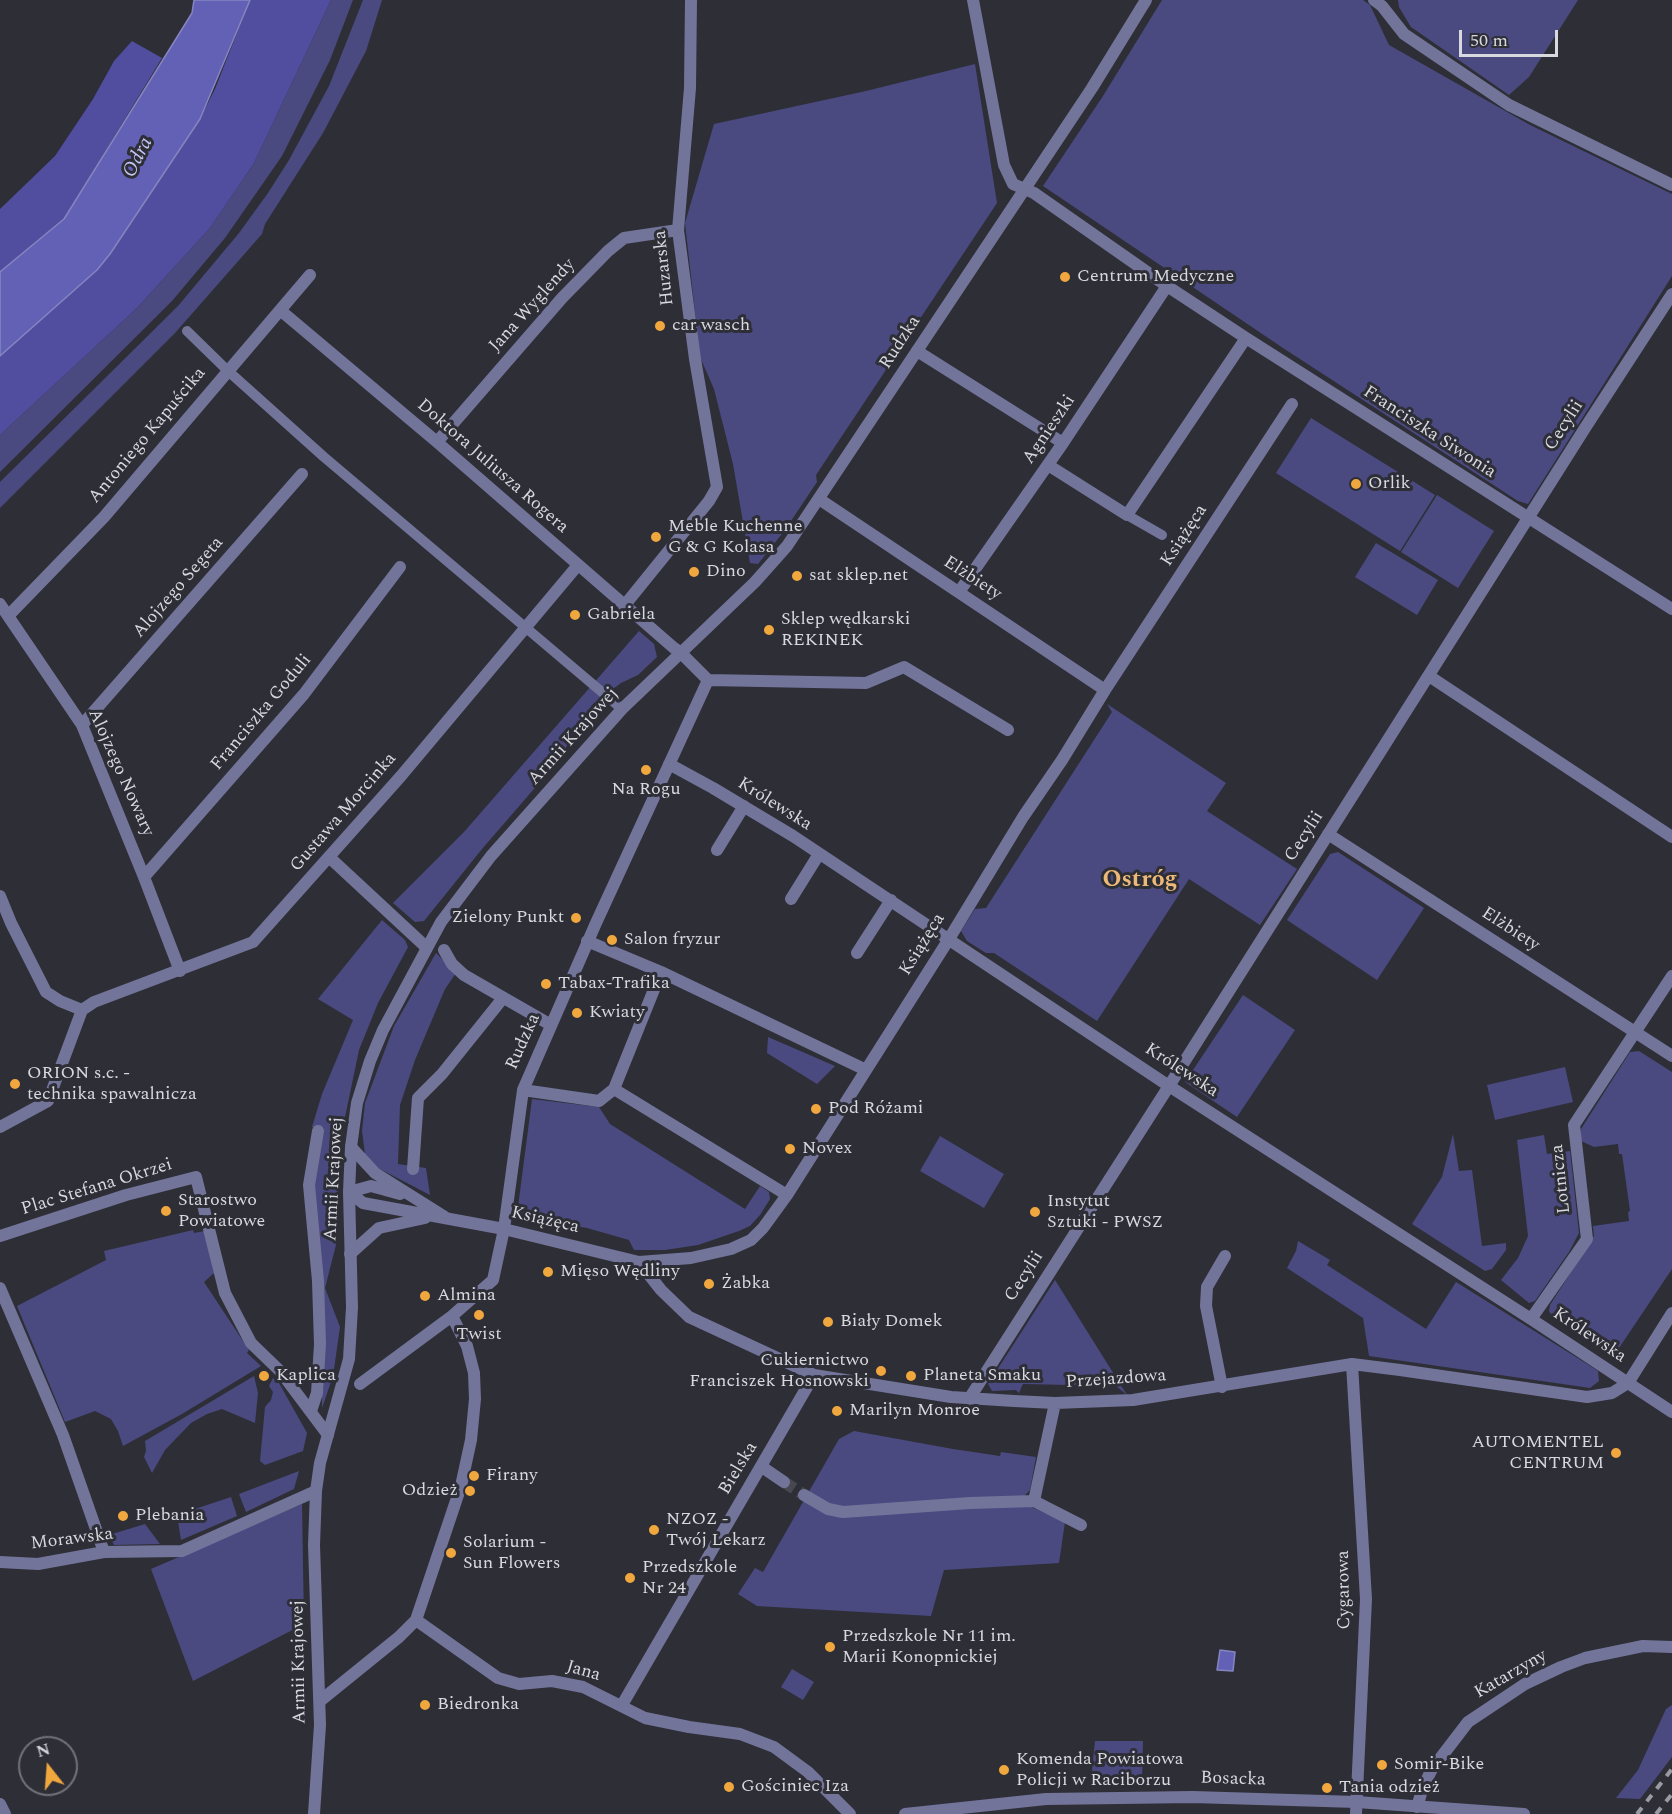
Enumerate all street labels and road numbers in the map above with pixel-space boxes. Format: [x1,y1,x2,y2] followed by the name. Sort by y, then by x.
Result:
[650,229,680,307] street label: Huzarska
[485,255,581,357] street label: Jana Wyglendy
[876,312,926,374] street label: Rudzka
[85,364,211,508] street label: Antoniego Kapuścika
[1359,382,1499,484] street label: Franciszka Siwonia
[1019,391,1081,469] street label: Agnieszki
[412,395,572,539] street label: Doktora Juliusza Rogera
[1541,397,1589,455] street label: Cecylii
[1157,501,1213,571] street label: Książęca
[129,533,229,643] street label: Alojzego Segeta
[939,552,1005,606] street label: Elżbiety
[207,650,317,776] street label: Franciszka Goduli
[524,684,624,790] street label: Armii Krajowej
[82,706,158,840] street label: Alojzego Nowary
[286,749,402,877] street label: Gustawa Morcinka
[733,774,815,836] street label: Królewska
[1281,808,1329,866] street label: Cecylii
[1477,903,1543,957] street label: Elżbiety
[895,910,951,980] street label: Książęca
[502,1011,546,1073] street label: Rudzka
[1140,1039,1222,1103] street label: Królewska
[321,1116,349,1242] street label: Armii Krajowej
[1548,1143,1576,1215] street label: Lotnicza
[19,1155,175,1221] street label: Plac Stefana Okrzei
[509,1203,581,1239] street label: Książęca
[1001,1248,1049,1306] street label: Cecylii
[1548,1304,1630,1368] street label: Królewska
[1065,1366,1167,1394] street label: Przejazdowa
[715,1439,763,1499] street label: Bielska
[29,1524,115,1556] street label: Morawska
[1334,1550,1356,1630] street label: Cygarowa
[288,1600,312,1724] street label: Armii Krajowej
[1471,1646,1551,1704] street label: Katarzyny
[563,1657,603,1687] street label: Jana
[1200,1768,1266,1792] street label: Bosacka

